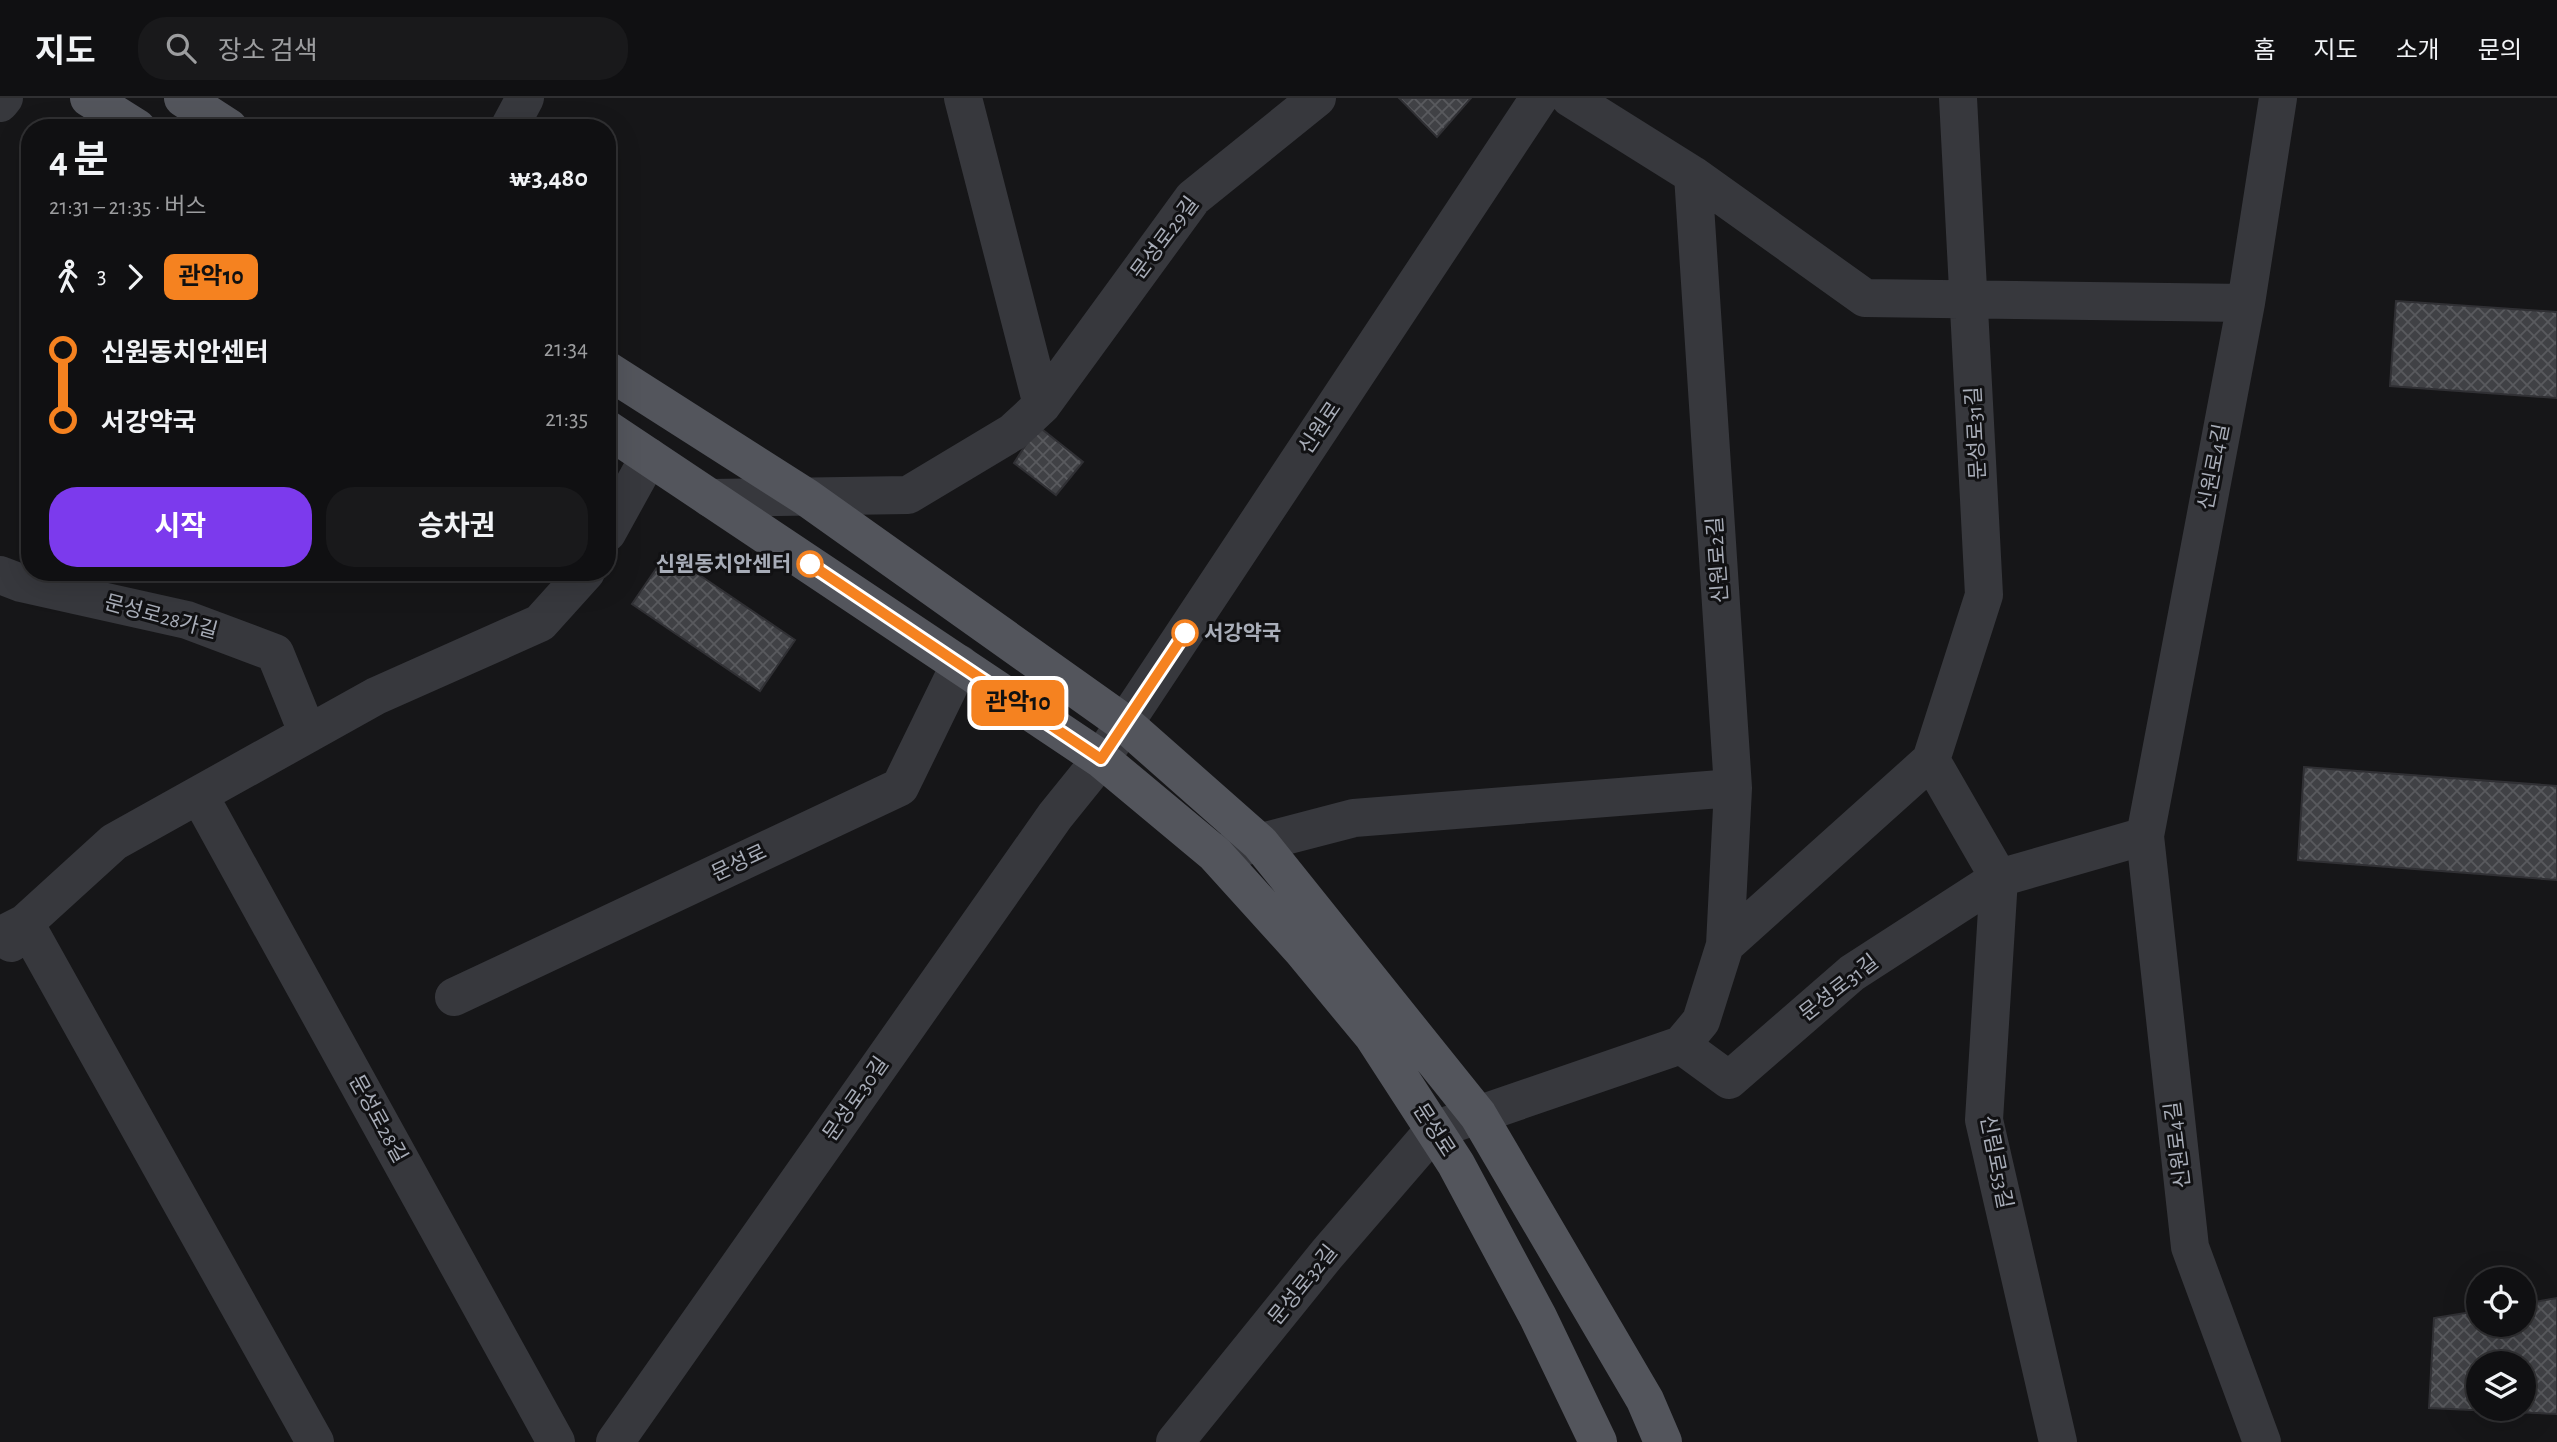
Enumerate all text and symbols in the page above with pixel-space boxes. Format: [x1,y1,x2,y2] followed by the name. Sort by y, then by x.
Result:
[138,17,628,80] search box
[162,29,200,67] icon: search
[35,36,96,69] text: 지도
[218,38,318,64] text: 장소 검색
[2253,39,2275,63] text: 홈
[2313,39,2358,63] text: 지도
[2396,39,2440,63] text: 소개
[2478,39,2522,63] text: 문의
[49,142,109,180] text: 4 분
[509,165,588,191] text: ₩3,480
[1127,192,1202,283] street label: 문성로29길
[49,196,206,219] text: 21:31 – 21:35 · 버스
[49,258,87,296] icon: walk
[116,258,154,296] icon: forward
[97,265,106,288] text: 3
[178,265,244,289] text: 관악10
[544,338,588,361] text: 21:34
[101,340,268,366] text: 신원동치안센터
[1962,386,1989,480] street label: 문성로31길
[1294,398,1345,458] street label: 신원로
[545,408,588,431] text: 21:35
[101,410,197,436] text: 서강약국
[2194,422,2233,512] street label: 신원로4길
[49,487,312,567] button: 시작
[326,487,588,567] button: 승차권
[1703,516,1732,604] street label: 신원로2길
[797,551,823,577] marker: 신원동치안센터
[656,553,791,575] place label: 신원동치안센터
[102,591,220,642] street label: 문성로28가길
[1172,620,1198,646] marker: 서강약국
[1204,622,1281,644] place label: 서강약국
[969,680,1067,726] line badge: 관악10
[985,691,1051,715] text: 관악10
[708,840,770,885] street label: 문성로
[1795,950,1882,1025] street label: 문성로31길
[819,1053,892,1145] street label: 문성로30길
[345,1071,412,1166] street label: 문성로28길
[1409,1099,1459,1160] street label: 문성로
[2161,1100,2194,1190] street label: 신원로4길
[1977,1113,2016,1210] street label: 신림로53길
[1264,1241,1341,1329] street label: 문성로32길
[2466,1267,2536,1421] map controls
[2466,1267,2536,1337] button: locate
[2466,1351,2536,1421] button: layers

